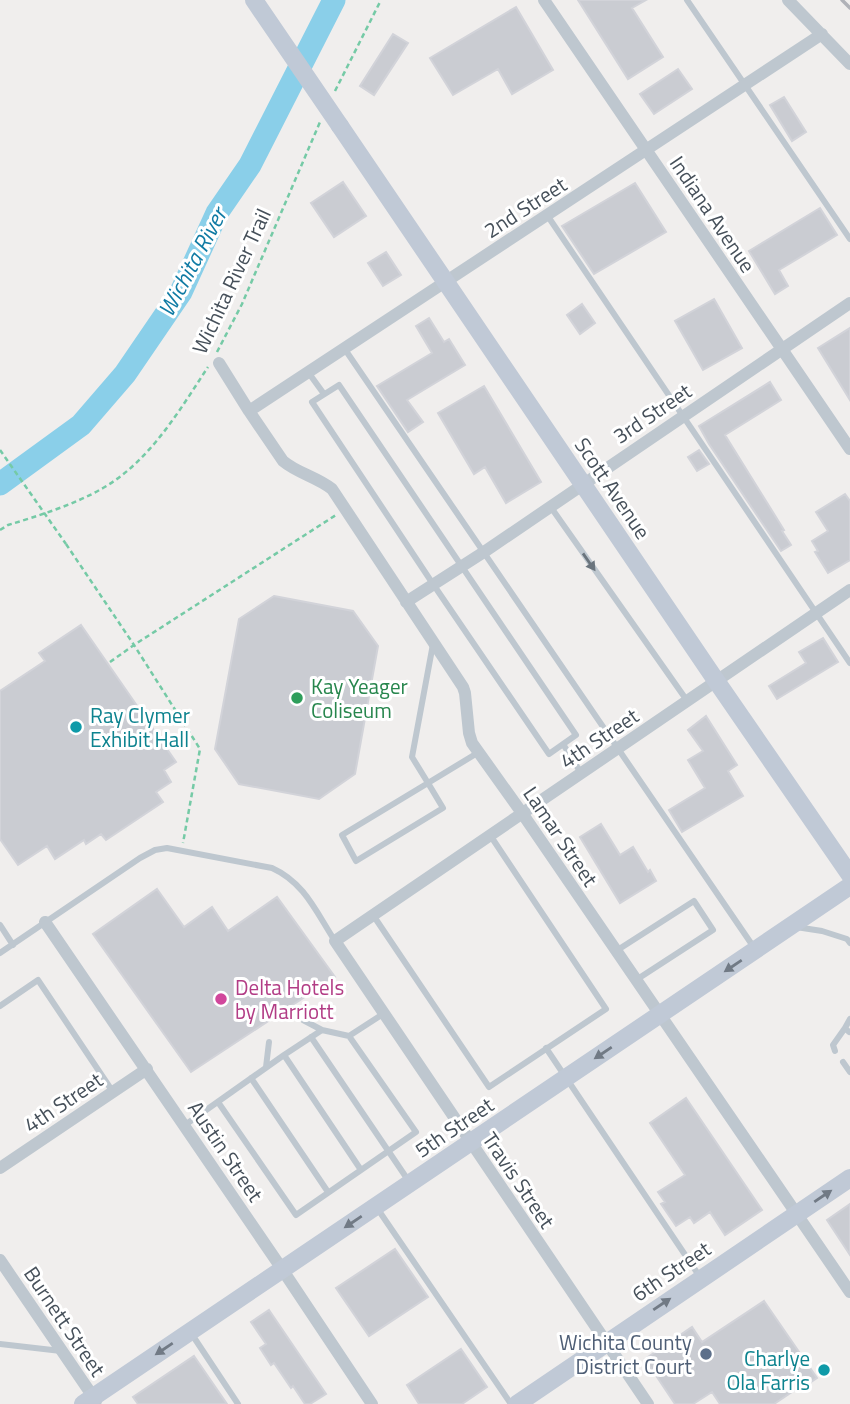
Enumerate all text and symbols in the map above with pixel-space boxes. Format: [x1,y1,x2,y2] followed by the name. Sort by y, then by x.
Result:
[662,149,764,279] street label: Indiana Avenue
[477,168,573,246] street label: 2nd Street
[149,199,237,323] water label: Wichita River
[183,203,279,359] street label: Wichita River Trail
[606,375,698,451] street label: 3rd Street
[567,431,659,545] street label: Scott Avenue
[582,553,596,571] one-way arrow
[311,670,408,726] place label: Kay Yeager Coliseum
[289,690,305,706] marker: Kay Yeager Coliseum
[90,699,190,755] place label: Ray Clymer Exhibit Hall
[553,699,645,776] street label: 4th Street
[68,719,84,735] marker: Ray Clymer Exhibit Hall
[516,780,607,893] street label: Lamar Street
[723,959,742,972] one-way arrow
[235,971,344,1027] place label: Delta Hotels by Marriott
[213,991,229,1007] marker: Delta Hotels by Marriott
[594,1046,612,1060] one-way arrow
[17,1063,109,1140] street label: 4th Street
[408,1088,500,1165] street label: 5th Street
[180,1094,272,1208] street label: Austin Street
[475,1125,563,1235] street label: Travis Street
[814,1189,832,1203] one-way arrow
[344,1215,362,1229] one-way arrow
[625,1232,717,1309] street label: 6th Street
[16,1260,114,1383] street label: Burnett Street
[652,1298,672,1311] one-way arrow
[559,1326,693,1382] place label: Wichita County District Court
[155,1342,173,1356] one-way arrow
[726,1342,810,1398] place label: Charlye Ola Farris
[698,1346,714,1362] marker: Wichita County District Court
[816,1362,832,1378] marker: Charlye Ola Farris

